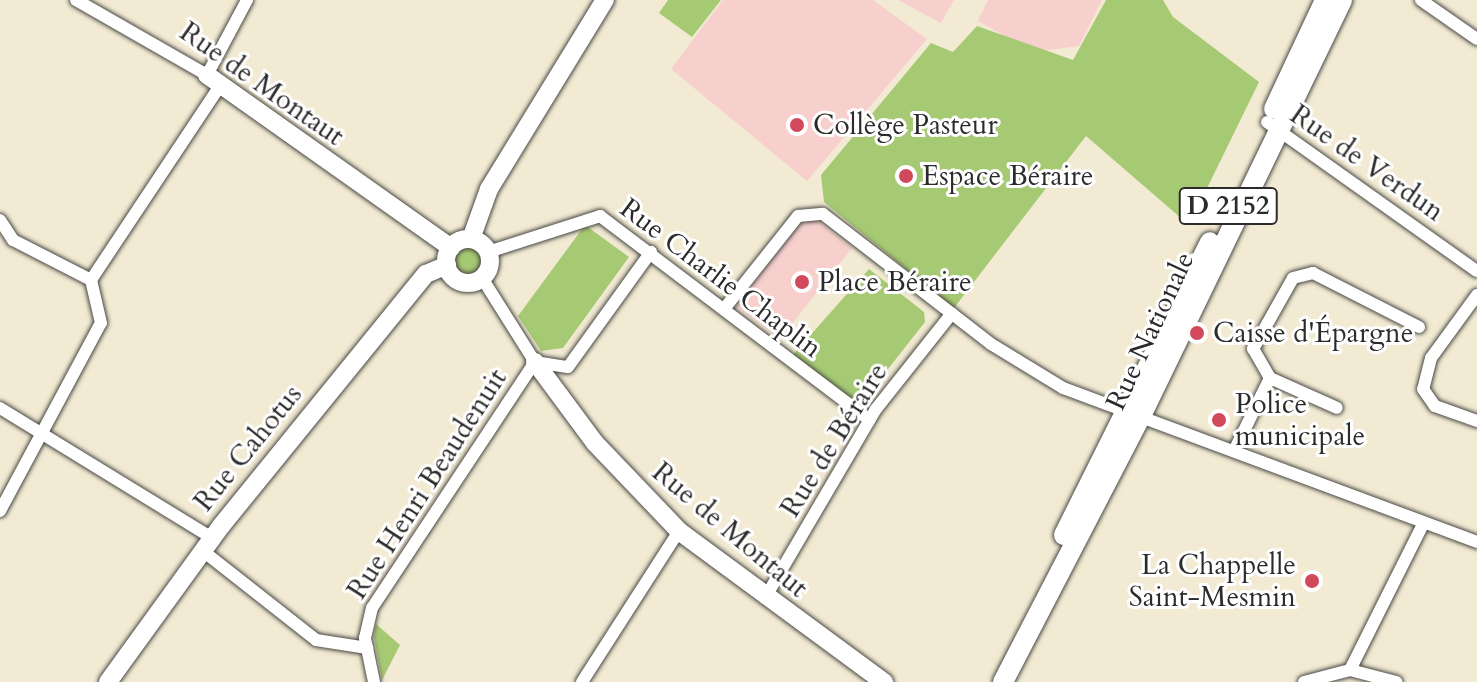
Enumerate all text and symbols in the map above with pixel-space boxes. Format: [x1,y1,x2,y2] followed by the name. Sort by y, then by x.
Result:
[173,15,351,153] street label: Rue de Montaut
[1284,98,1450,228] street label: Rue de Verdun
[813,108,998,142] place label: Collège Pasteur
[788,116,806,134] marker: Collège Pasteur
[922,159,1094,193] place label: Espace Béraire
[897,167,915,185] marker: Espace Béraire
[1178,184,1278,228] road number: D 2152
[613,191,829,365] street label: Rue Charlie Chaplin
[1099,247,1201,415] street label: Rue Nationale
[818,265,972,299] place label: Place Béraire
[793,273,811,291] marker: Place Béraire
[1213,316,1413,350] place label: Caisse d'Épargne
[1188,324,1206,342] marker: Caisse d'Épargne
[773,357,895,523] street label: Rue de Béraire
[340,363,514,605] street label: Rue Henri Beaudenuit
[187,378,309,518] street label: Rue Cahotus
[1235,387,1365,453] place label: Police municipale
[1210,411,1228,429] marker: Police municipale
[645,455,815,605] street label: Rue de Montaut
[1129,548,1296,614] place label: La Chappelle Saint-Mesmin
[1303,572,1321,590] marker: La Chappelle Saint-Mesmin

